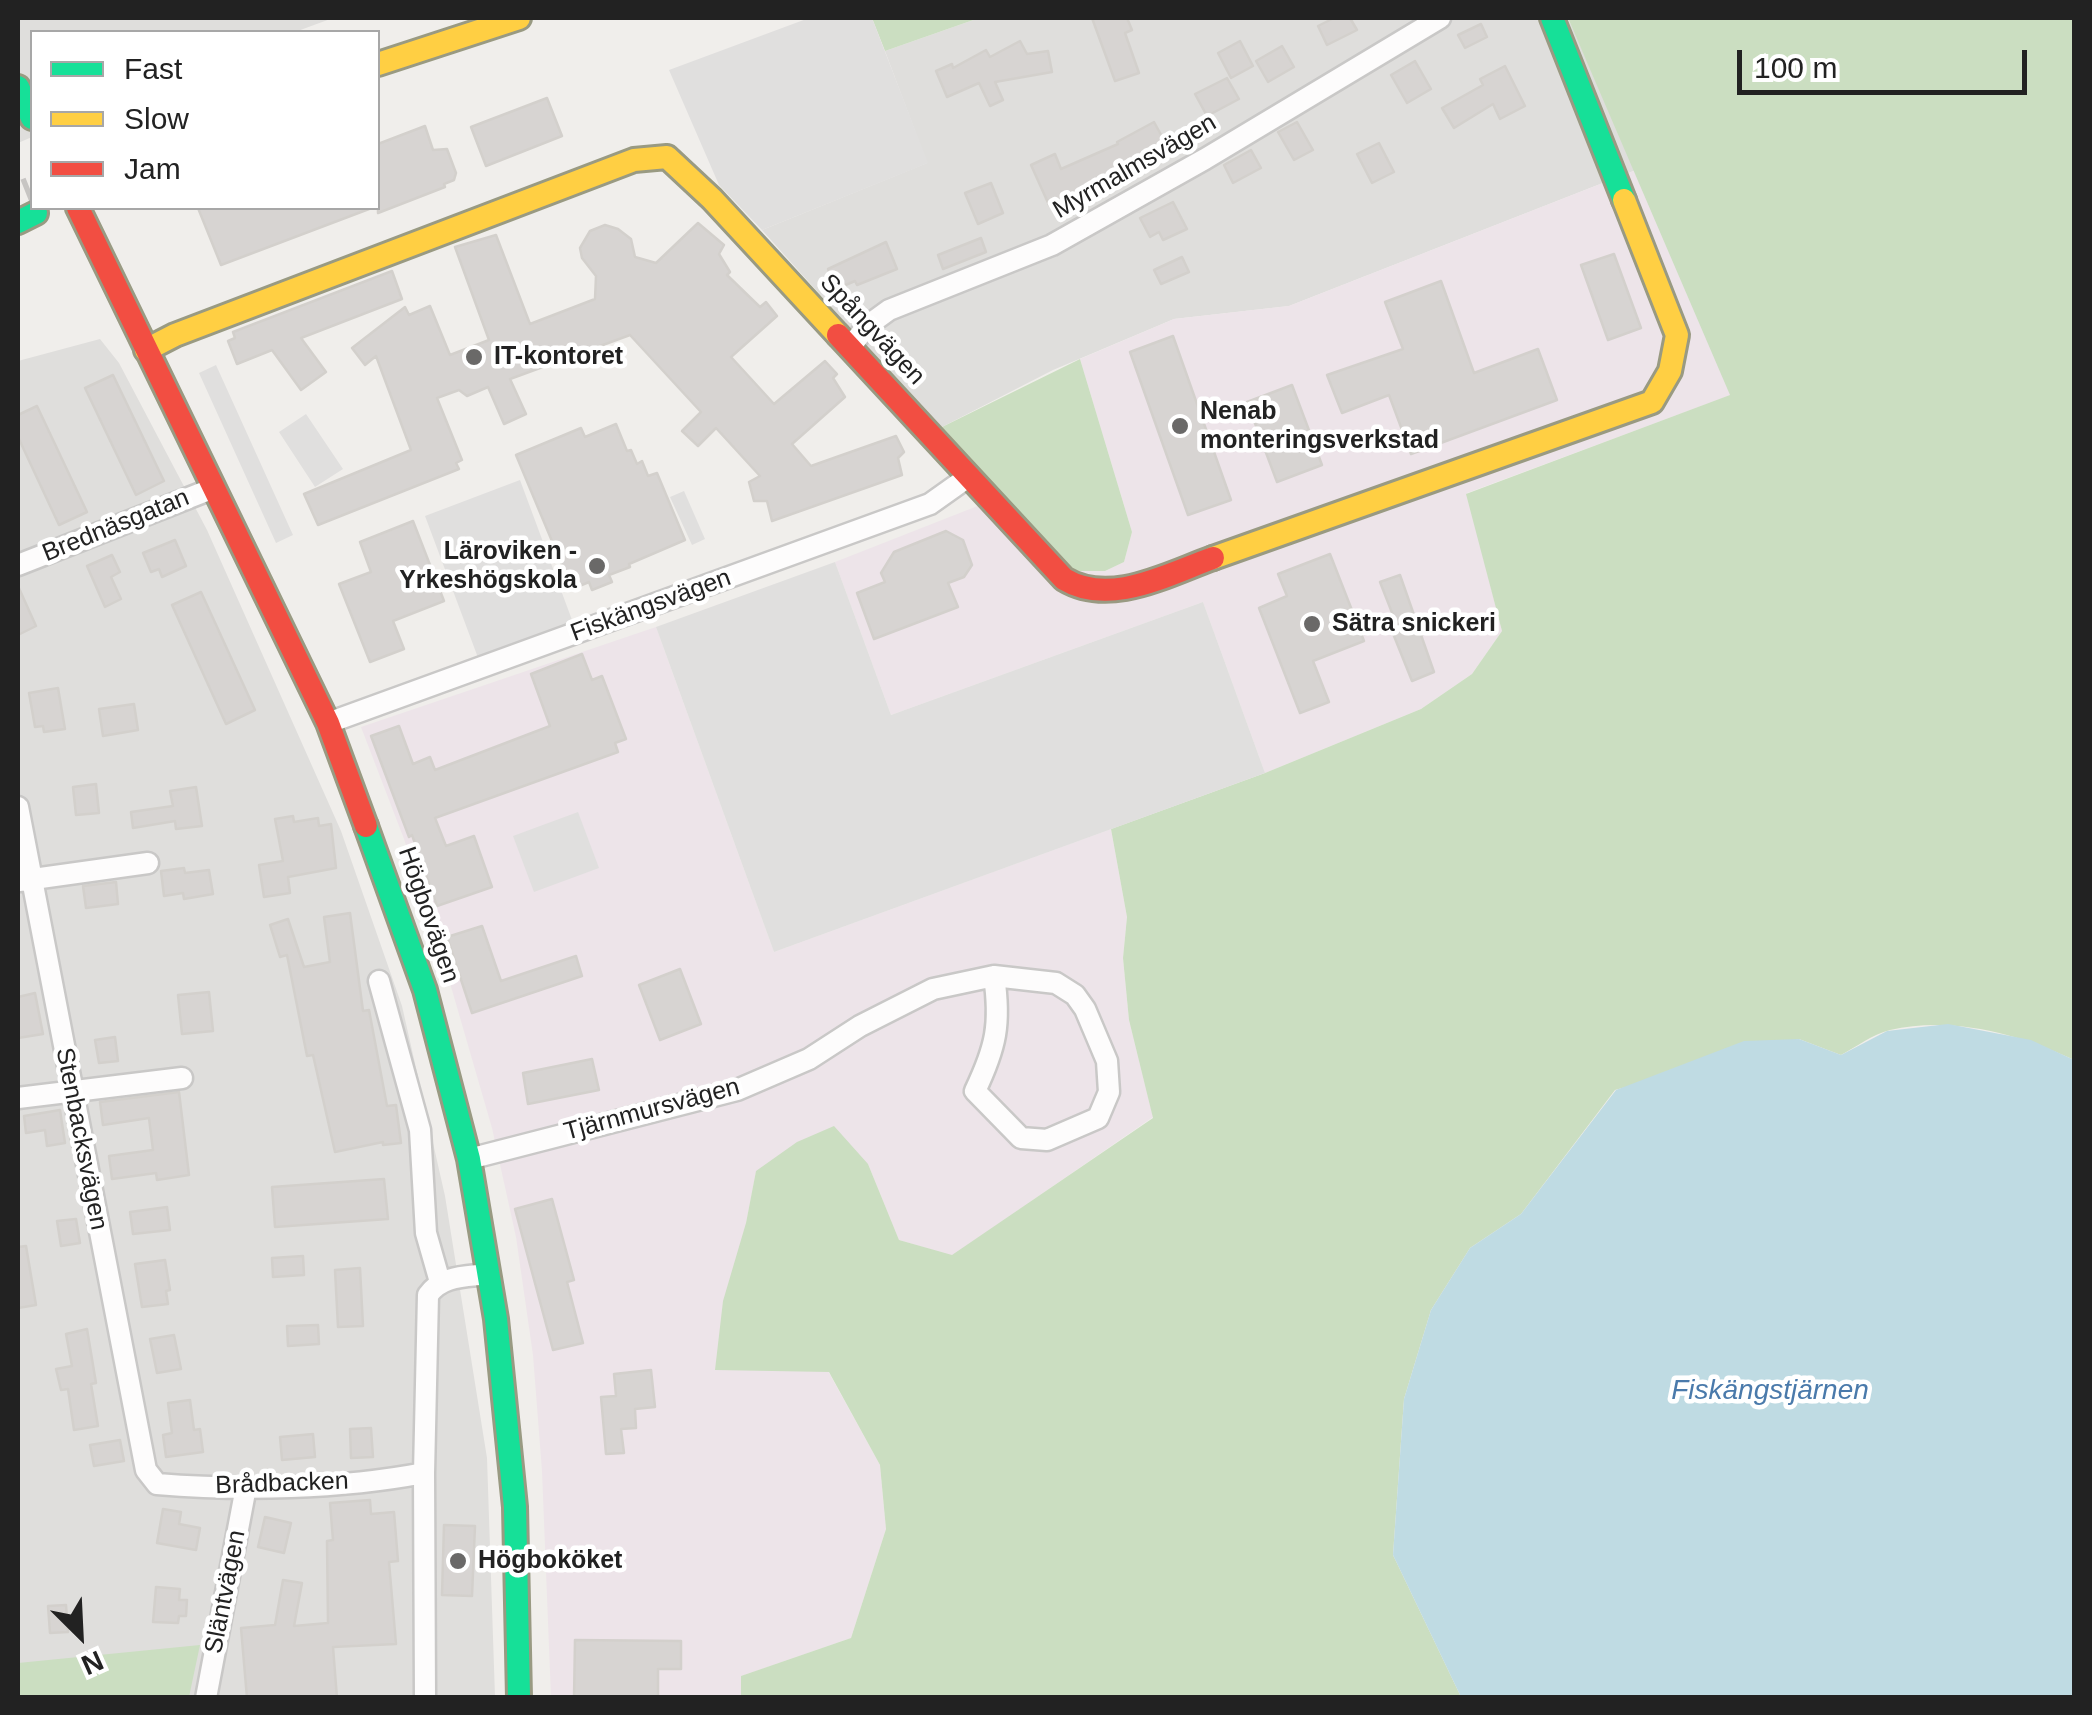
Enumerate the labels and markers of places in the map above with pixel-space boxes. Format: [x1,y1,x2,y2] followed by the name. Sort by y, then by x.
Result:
[494,342,623,372] place label: IT-kontoret
[463,346,485,368] marker: IT-kontoret
[1200,397,1439,456] place label: Nenab monteringsverkstad
[1169,415,1191,437] marker: Nenab monteringsverkstad
[399,537,577,596] place label: Läroviken - Yrkeshögskola
[586,555,608,577] marker: Läroviken - Yrkeshögskola
[1332,609,1496,639] place label: Sätra snickeri
[1301,613,1323,635] marker: Sätra snickeri
[478,1546,622,1576] place label: Högboköket
[447,1550,469,1572] marker: Högboköket

